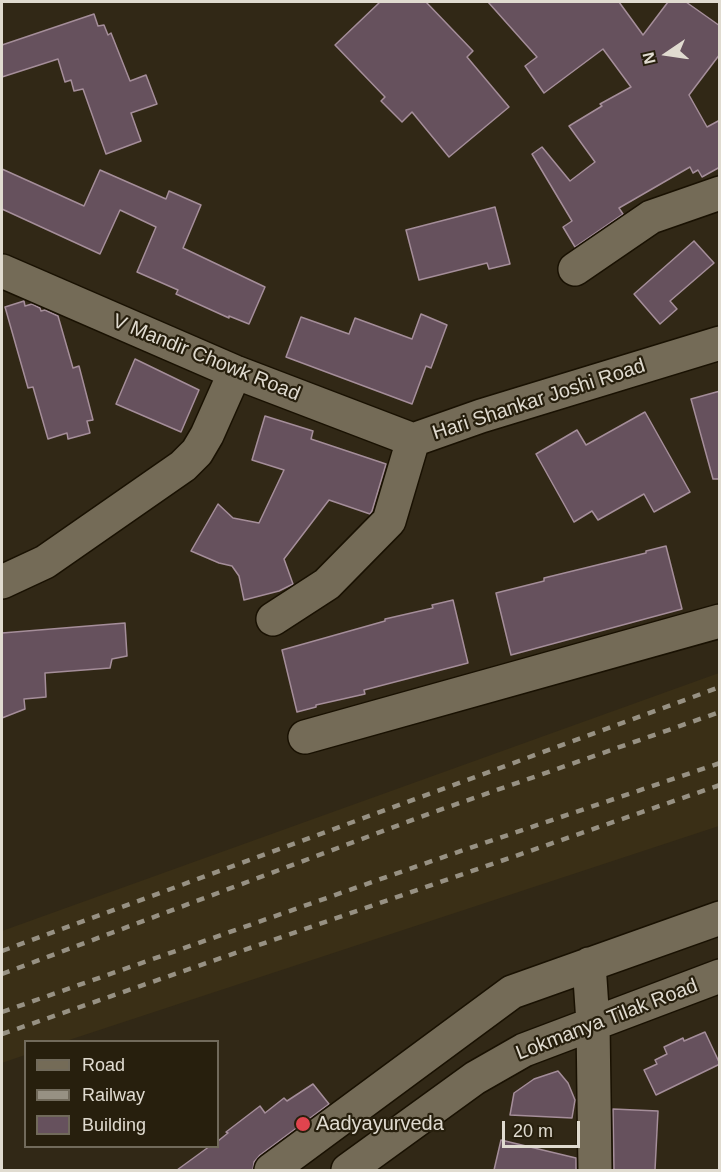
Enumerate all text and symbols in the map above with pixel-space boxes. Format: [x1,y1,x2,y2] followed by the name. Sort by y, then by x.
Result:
[637,24,697,84] north arrow
[639,51,659,66] text: N
[109,309,303,407] street label: V Mandir Chowk Road
[430,354,648,446] street label: Hari Shankar Joshi Road
[513,974,701,1066] street label: Lokmanya Tilak Road
[24,1040,219,1148] legend
[82,1055,125,1075] text: Road
[82,1085,145,1105] text: Railway
[505,1109,583,1147] scale bar
[316,1112,444,1136] place label: Aadyayurveda
[82,1115,146,1135] text: Building
[294,1115,312,1133] marker: Aadyayurveda
[513,1121,553,1141] text: 20 m

